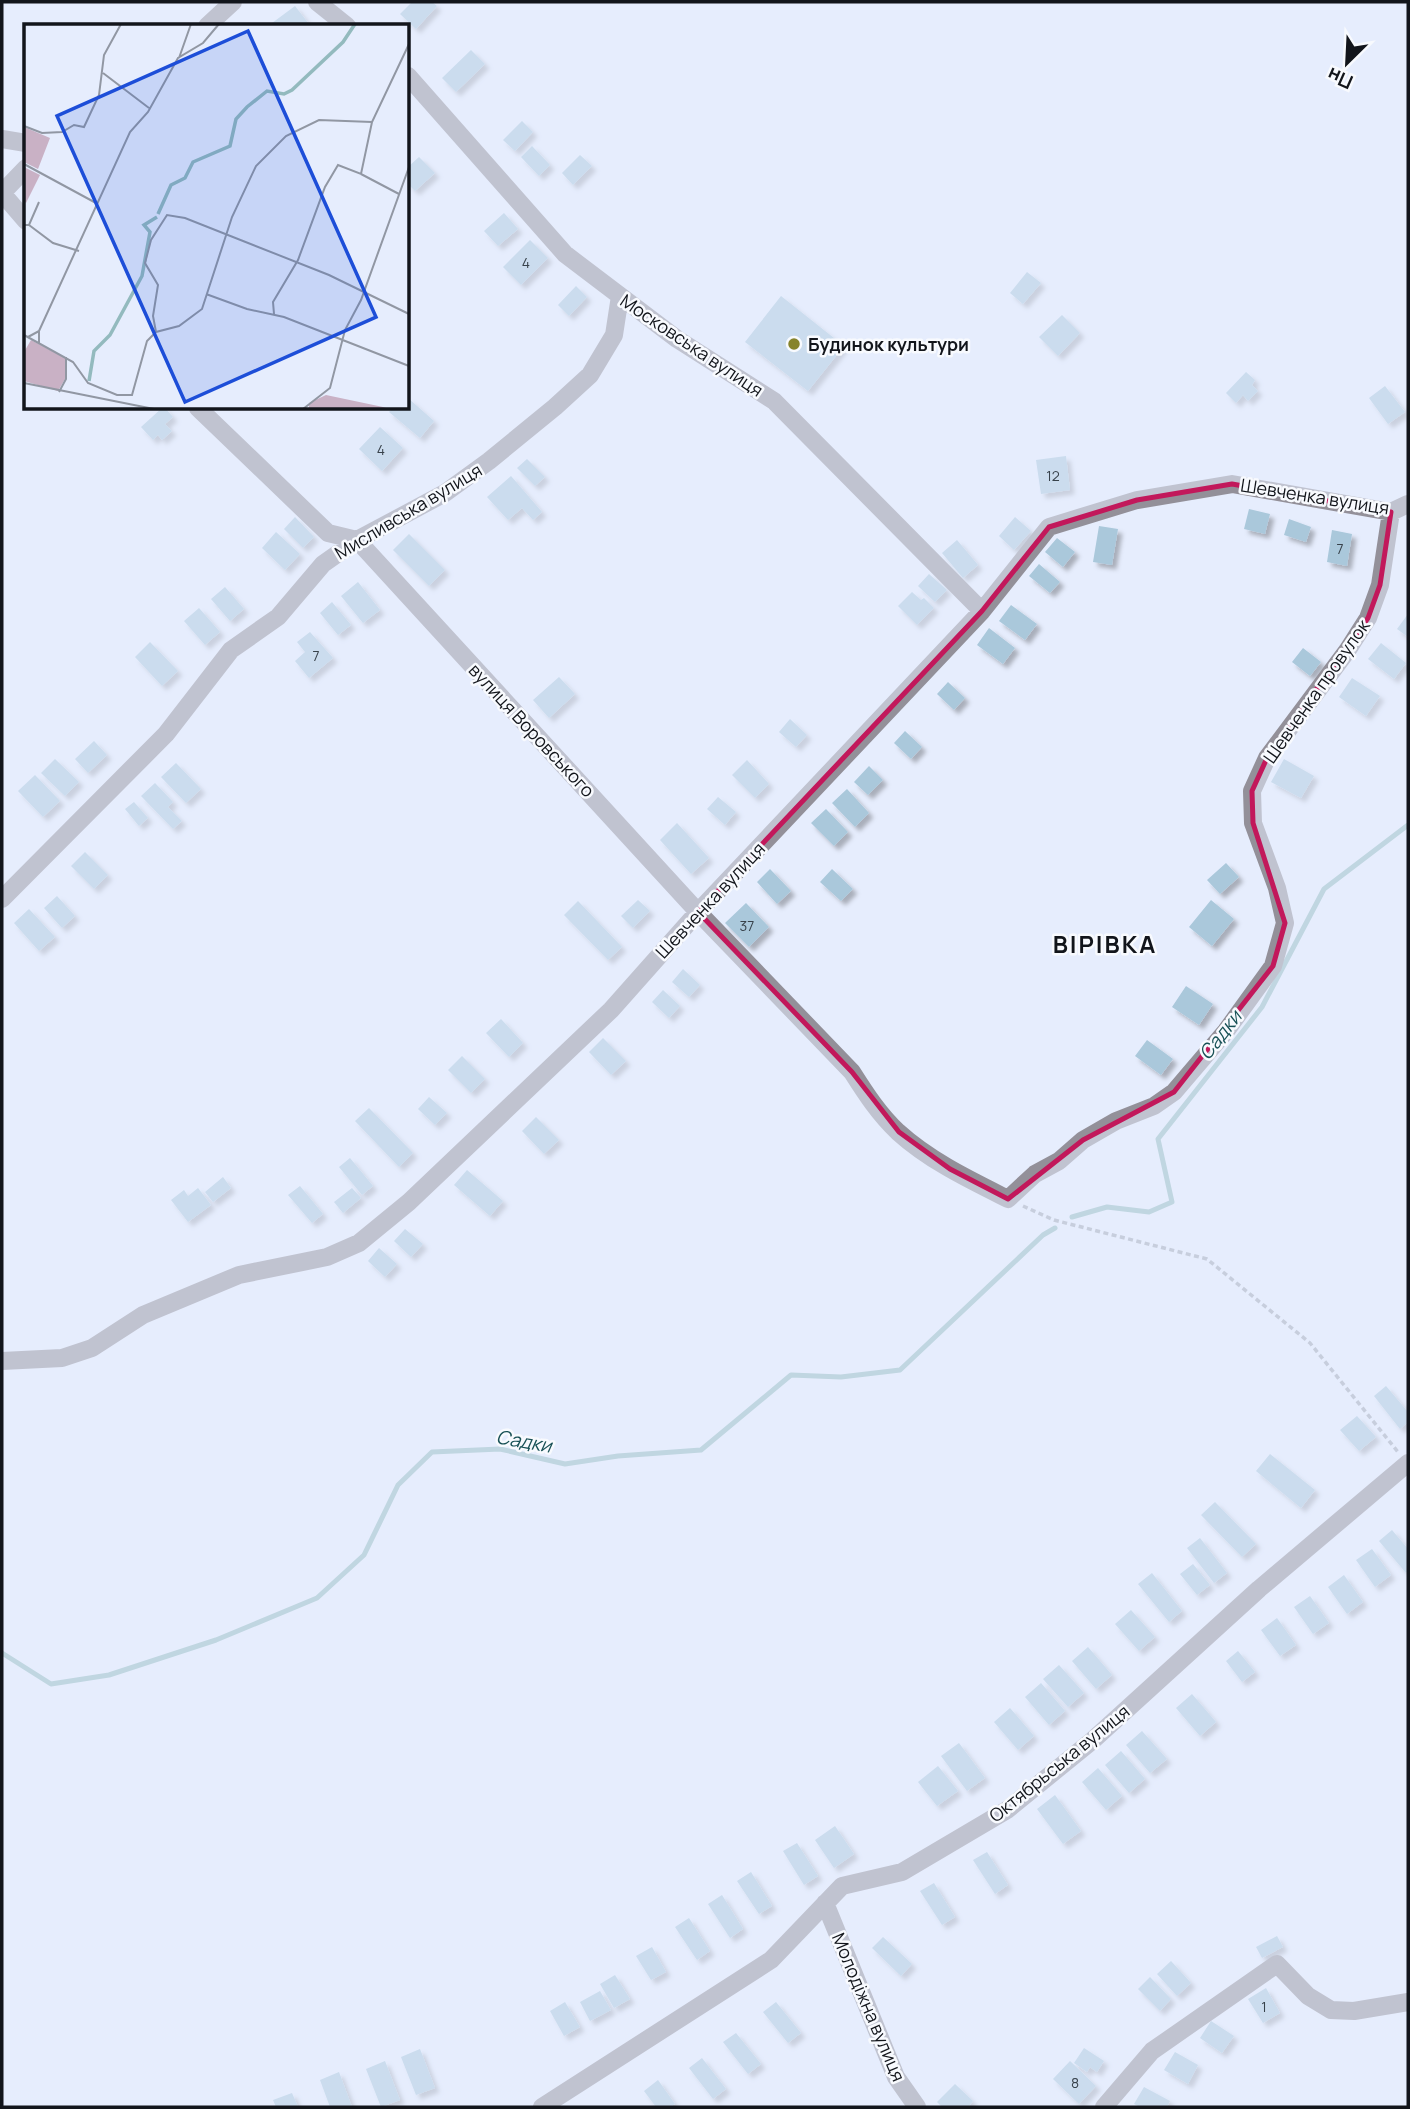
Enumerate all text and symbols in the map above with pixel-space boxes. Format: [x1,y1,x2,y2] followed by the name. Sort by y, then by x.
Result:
[24,24,410,410] inset map
[1312,28,1382,98] north arrow
[1323,61,1357,96] text: Пн
[522,253,530,272] house number: 4
[616,288,768,402] street label: Московська вулиця
[808,332,969,356] place label: Будинок культури
[786,336,802,352] marker: Будинок культури
[377,440,385,459] house number: 4
[330,457,486,565] street label: Мисливська вулиця
[1046,466,1060,485] house number: 12
[1239,472,1391,520] street label: Шевченка вулиця
[1336,539,1344,558] house number: 7
[1257,614,1375,768] street label: Шевченка провулок
[312,646,320,665] house number: 7
[464,658,600,802] street label: вулиця Воровського
[650,837,770,963] street label: Шевченка вулиця
[740,916,754,935] house number: 37
[1053,927,1157,960] district label: ВІРІВКА
[1193,1003,1249,1065] water label: Садки
[494,1423,556,1459] water label: Садки
[984,1699,1134,1827] street label: Октябрьська вулиця
[827,1929,911,2085] street label: Молодіжна вулиця
[1261,1997,1267,2016] house number: 1
[1071,2073,1079,2092] house number: 8

